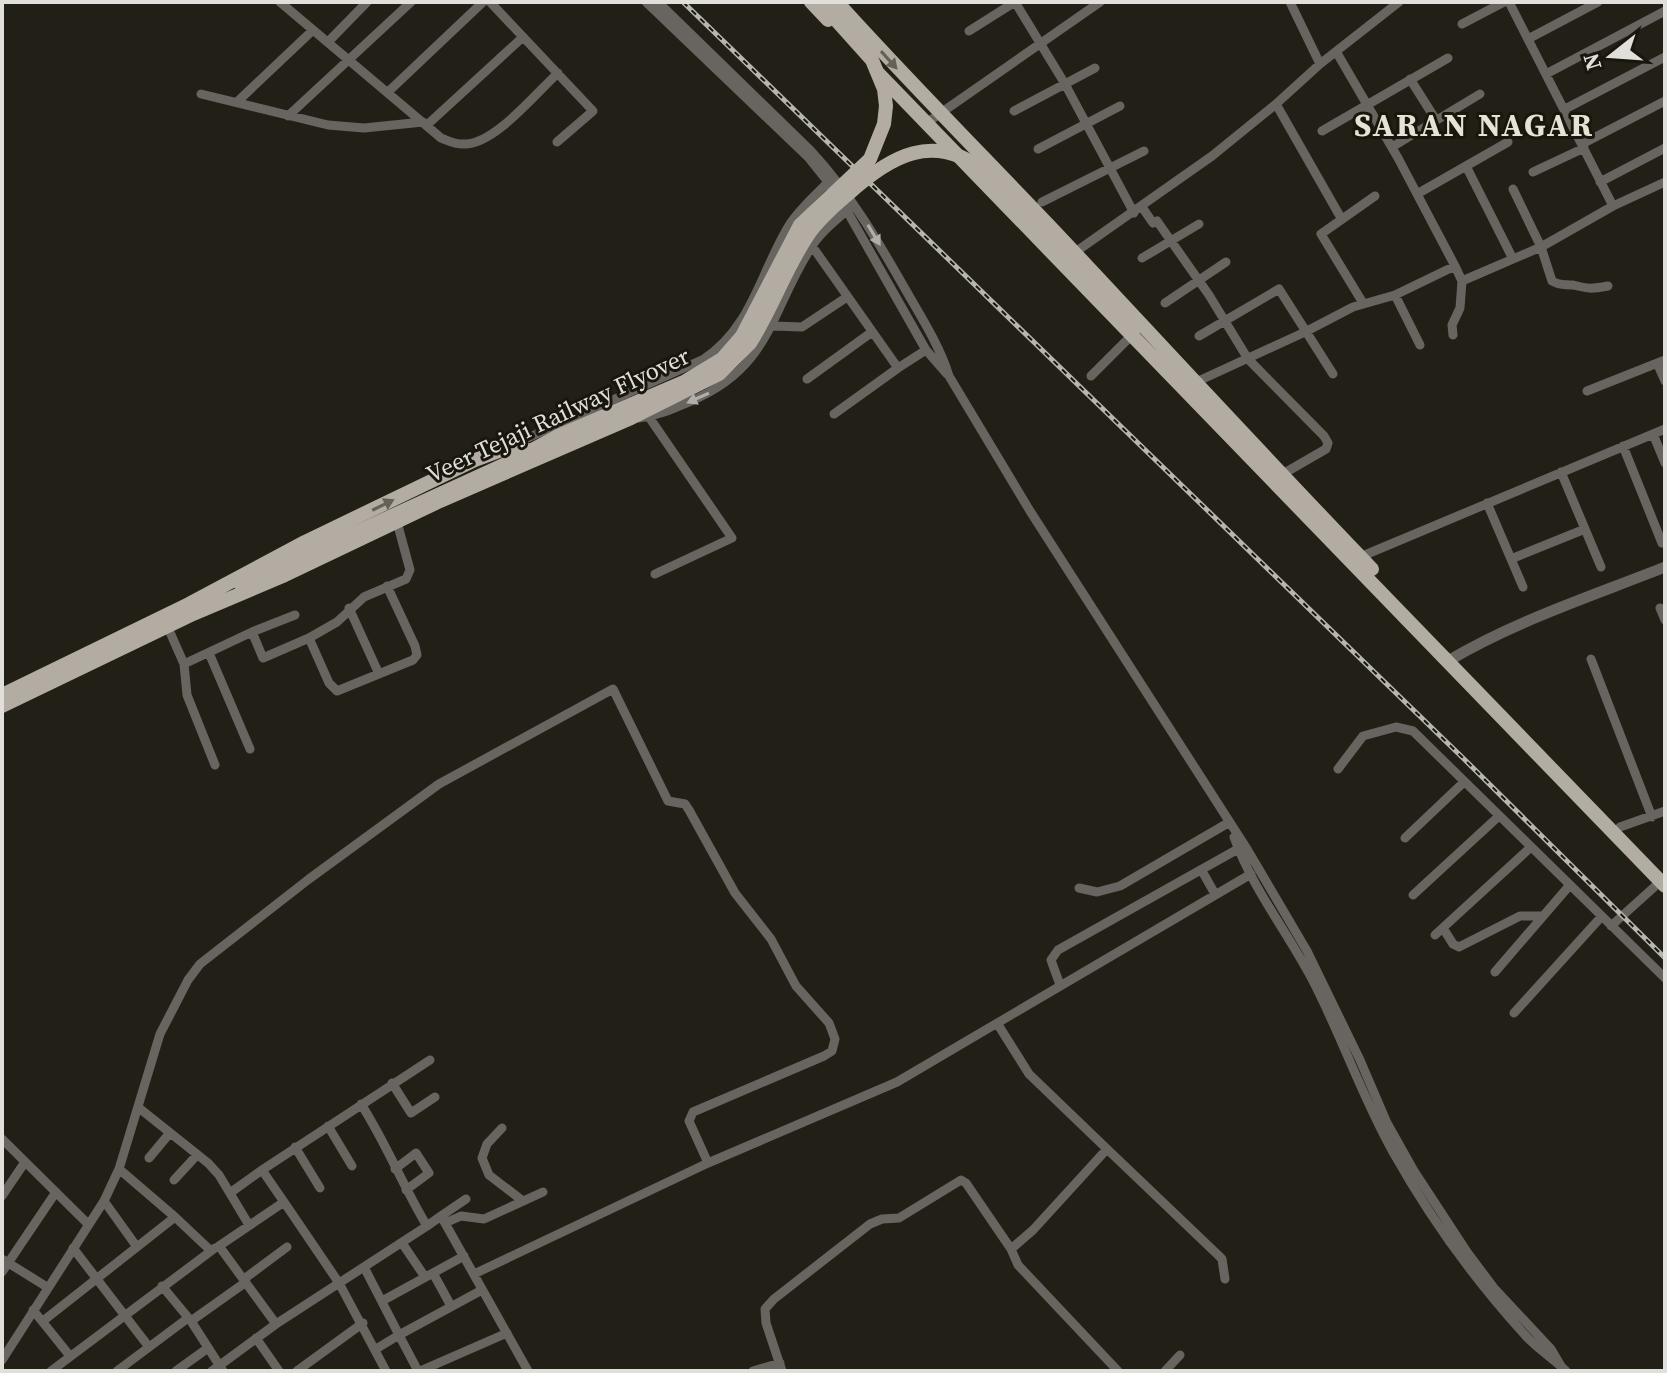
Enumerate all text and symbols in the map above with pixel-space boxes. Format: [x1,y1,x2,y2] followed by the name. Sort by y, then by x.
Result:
[1571,16,1651,96] north arrow
[880,50,898,69] one-way arrow
[1575,50,1609,74] text: N
[1354,103,1594,147] district label: SARAN NAGAR
[867,224,881,246] one-way arrow
[421,339,695,490] street label: Veer Tejaji Railway Flyover
[686,391,710,405] one-way arrow
[371,498,394,512] one-way arrow

